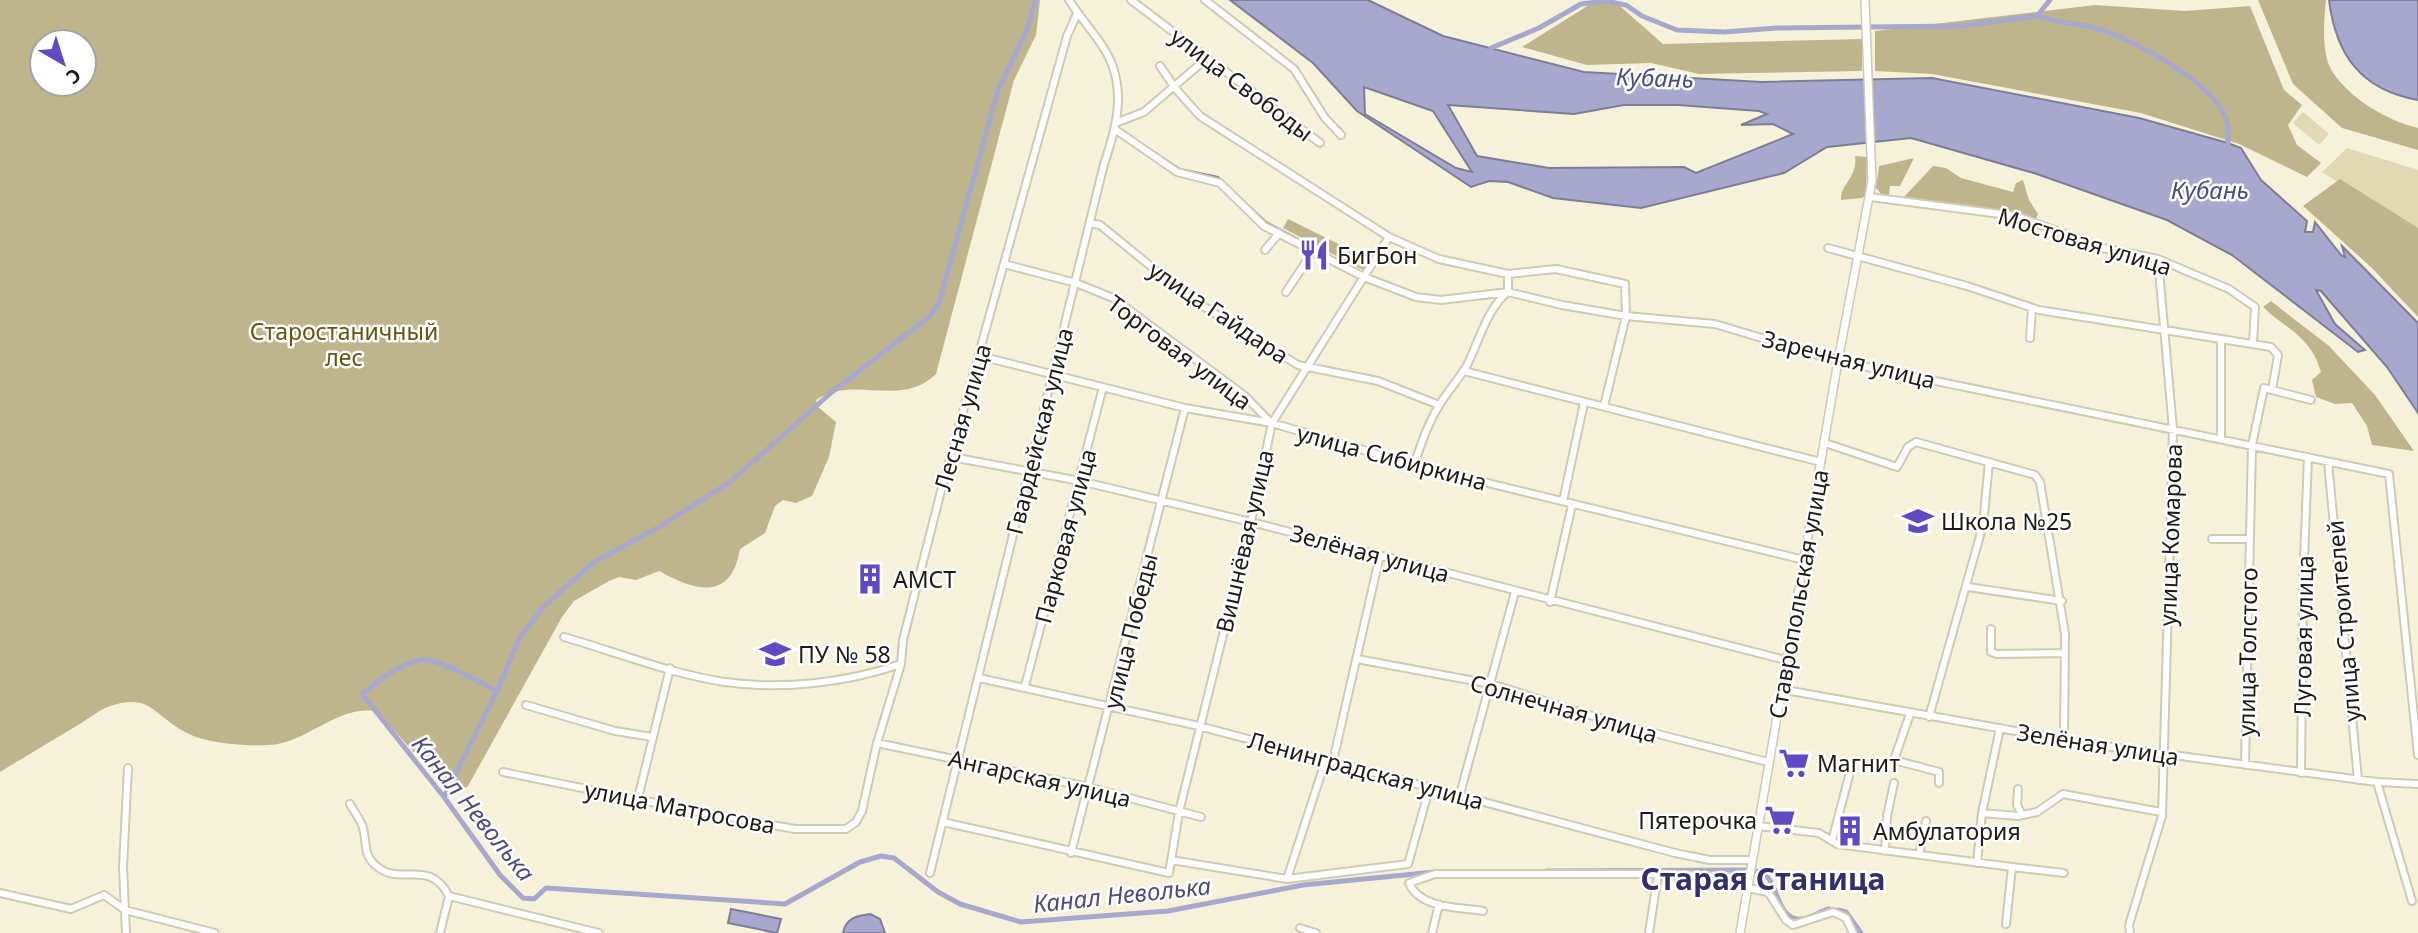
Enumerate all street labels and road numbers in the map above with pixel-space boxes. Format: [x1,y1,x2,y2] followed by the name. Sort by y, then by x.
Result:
[1164,20,1320,148] street label: улица Свободы
[1994,199,2176,283] street label: Мостовая улица
[1143,253,1295,371] street label: улица Гайдара
[1101,287,1259,417] street label: Торговая улица
[1759,322,1939,396] street label: Заречная улица
[998,324,1080,538] street label: Гвардейская улица
[926,340,998,494] street label: Лесная улица
[1293,416,1491,498] street label: улица Сибиркина
[2151,443,2189,627] street label: улица Комарова
[1026,445,1104,627] street label: Парковая улица
[1207,446,1281,636] street label: Вишнёвая улица
[1760,467,1836,721] street label: Ставропольская улица
[1287,516,1453,590] street label: Зелёная улица
[2318,519,2368,723] street label: улица Строителей
[1095,550,1165,712] street label: улица Победы
[2286,555,2320,717] street label: Луговая улица
[2230,567,2264,737] street label: улица Толстого
[1467,666,1661,750] street label: Солнечная улица
[2015,715,2181,773] street label: Зелёная улица
[1245,723,1487,817] street label: Ленинградская улица
[946,741,1134,815] street label: Ангарская улица
[582,773,778,841] street label: улица Матросова

